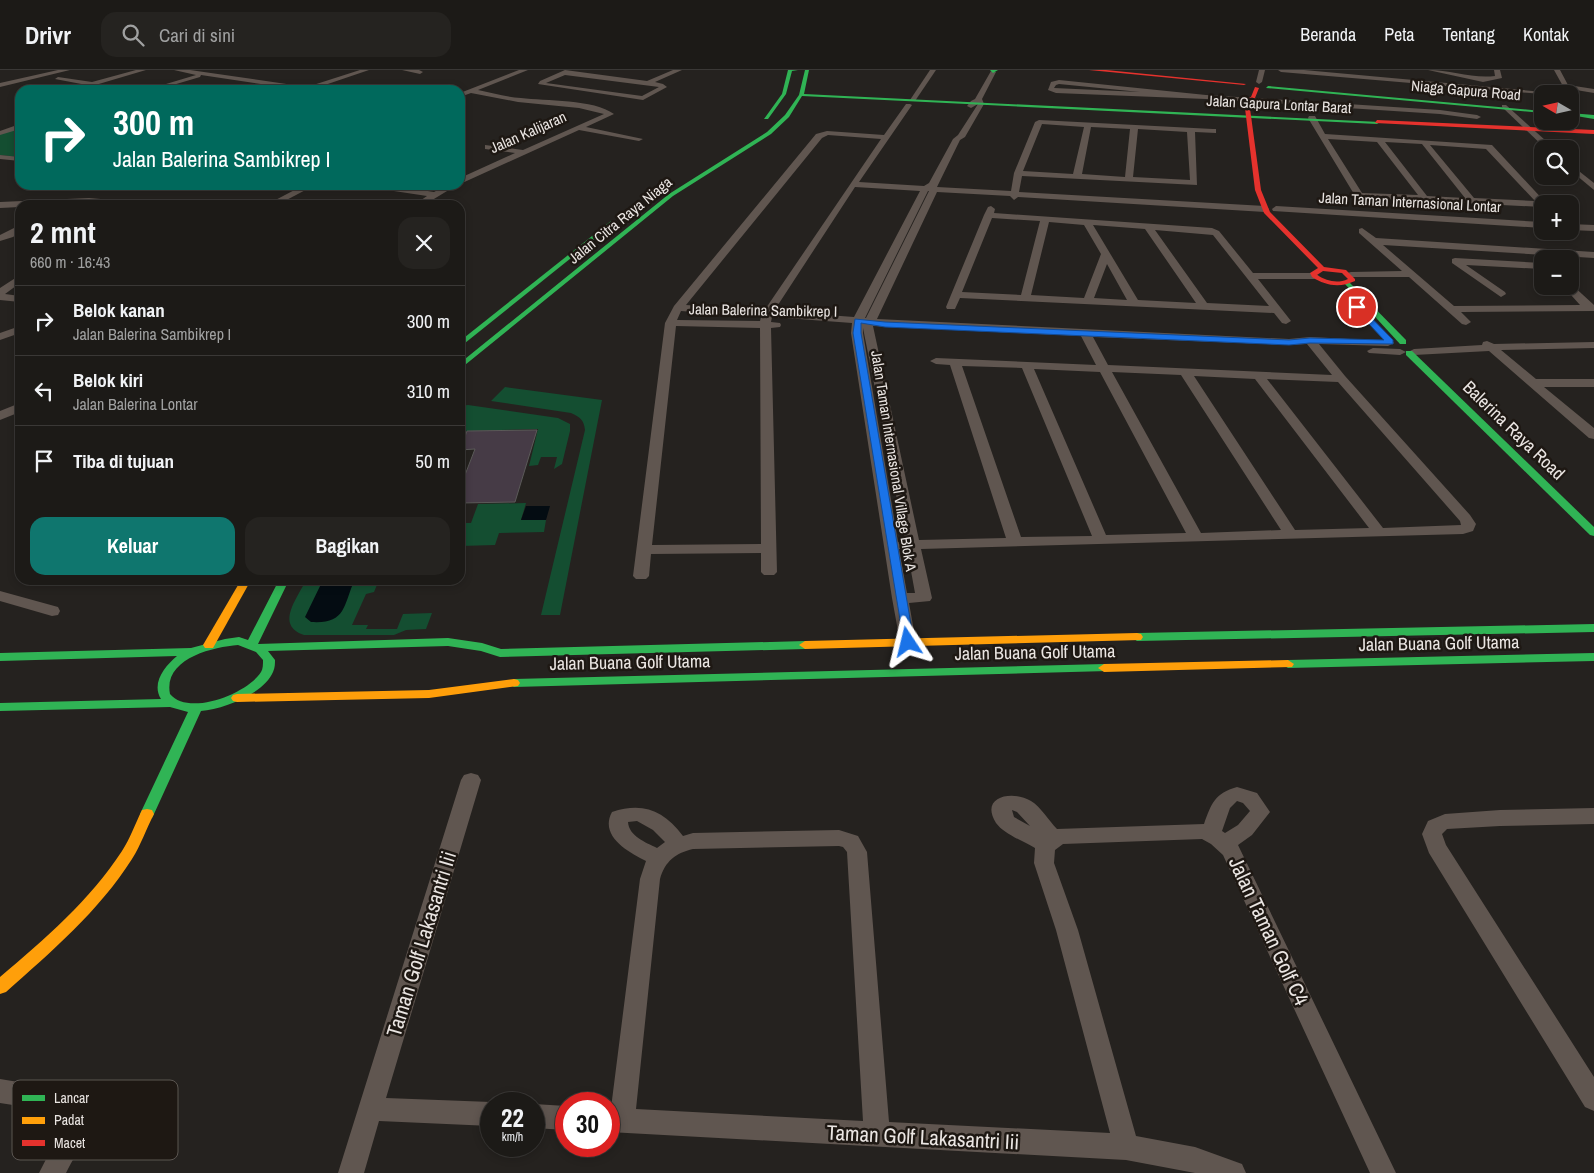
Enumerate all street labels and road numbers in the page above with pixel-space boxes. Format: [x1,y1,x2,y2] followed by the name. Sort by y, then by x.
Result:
[1410,75,1522,105] street label: Niaga Gapura Road
[1206,90,1353,118] street label: Jalan Gapura Lontar Barat
[487,106,569,158] street label: Jalan Kalijaran
[564,172,676,268] street label: Jalan Citra Raya Niaga
[1318,187,1502,217] street label: Jalan Taman Internasional Lontar
[689,298,837,322] street label: Jalan Balerina Sambikrep I
[866,349,922,574] street label: Jalan Taman Internasional Village Blok A
[1458,375,1570,485] street label: Balerina Raya Road
[1358,629,1520,657] street label: Jalan Buana Golf Utama
[954,638,1116,666] street label: Jalan Buana Golf Utama
[549,648,711,676] street label: Jalan Buana Golf Utama
[379,848,463,1040] street label: Taman Golf Lakasantri Iii
[1222,852,1316,1010] street label: Jalan Taman Golf C4
[826,1117,1020,1157] street label: Taman Golf Lakasantri Iii

